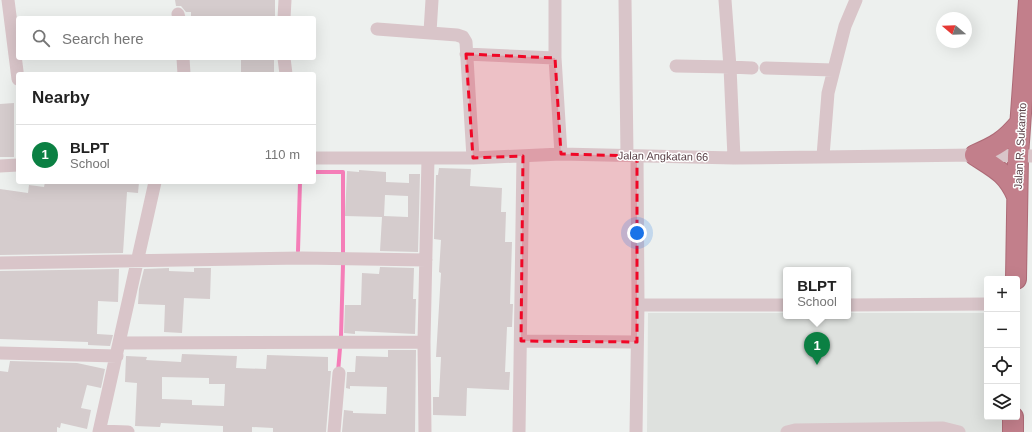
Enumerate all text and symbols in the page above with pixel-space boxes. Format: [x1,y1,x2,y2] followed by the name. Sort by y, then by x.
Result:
[936,12,972,48] north arrow
[16,16,316,60] search box
[30,27,52,49] icon: search
[62,30,144,47] text: Search here
[32,88,90,107] text: Nearby
[1012,102,1028,190] street label: Jalan R. Sukamto
[70,139,109,156] text: BLPT
[41,147,49,162] text: 1
[265,147,300,162] text: 110 m
[618,149,708,163] street label: Jalan Angkatan 66
[70,156,110,171] text: School
[627,223,647,243] your location
[783,267,851,319] popup
[984,276,1020,420] map controls
[984,276,1020,312] button: +
[797,277,836,294] text: BLPT
[797,294,837,309] text: School
[984,312,1020,348] button: −
[804,332,830,365] pin: 1
[984,348,1020,384] button: locate
[984,384,1020,420] button: layers

